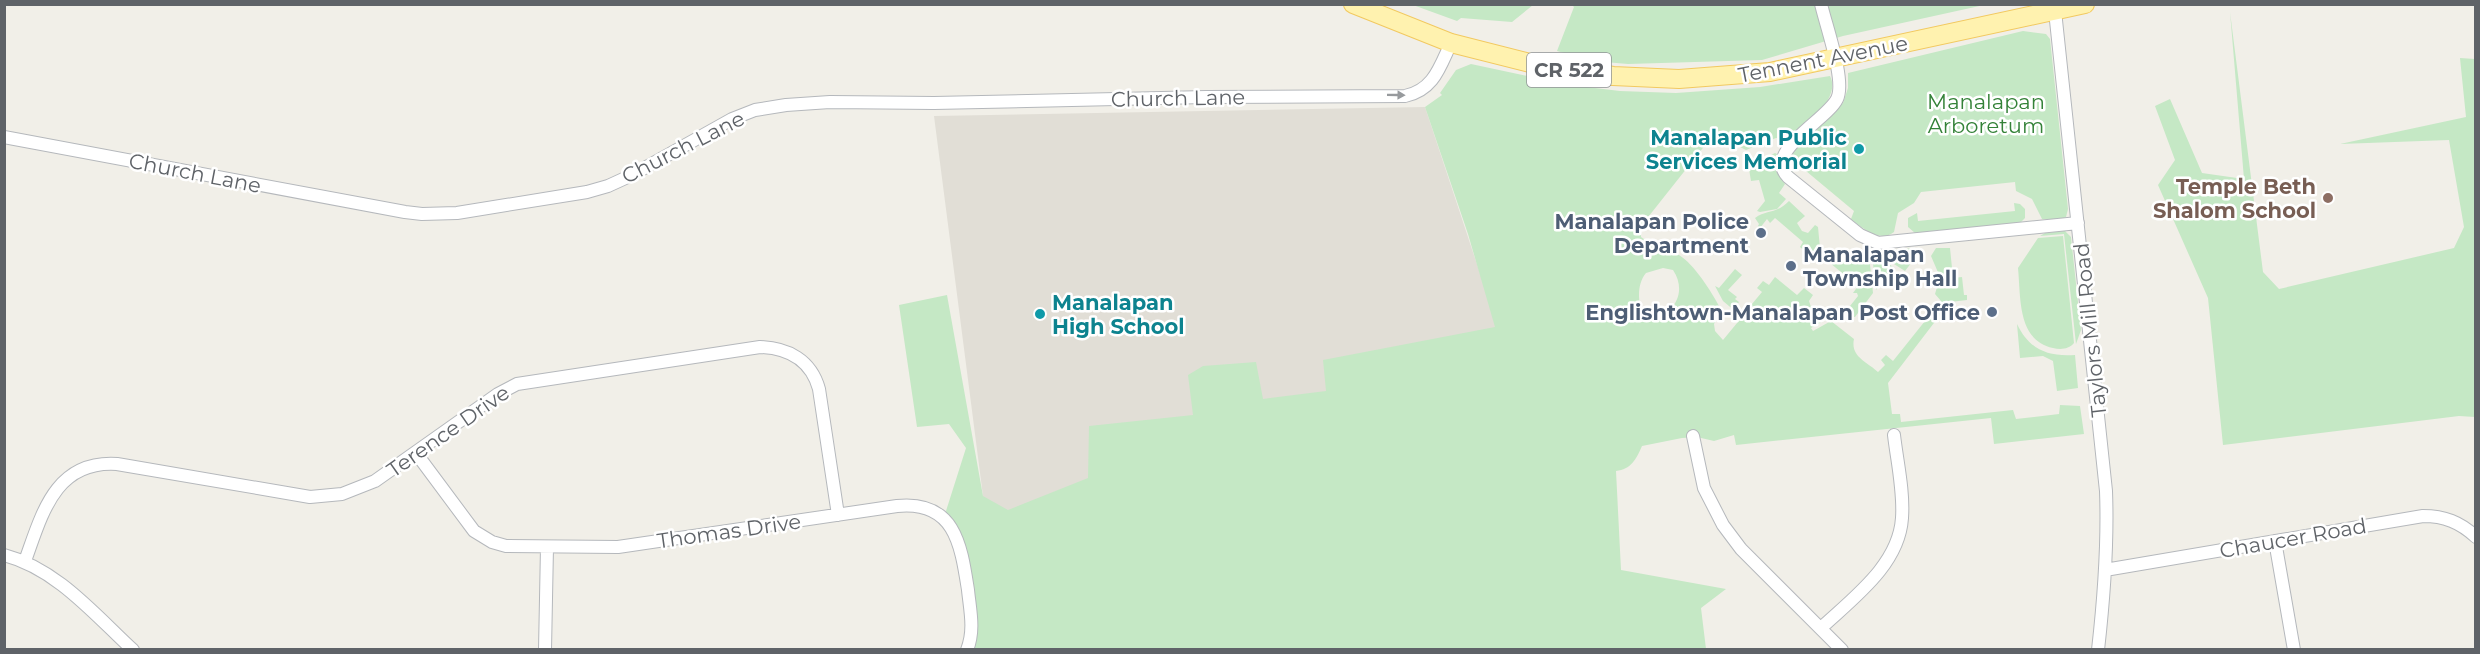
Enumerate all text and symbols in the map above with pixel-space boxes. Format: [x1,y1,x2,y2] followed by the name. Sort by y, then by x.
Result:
[1736,30,1910,88] street label: Tennent Avenue
[1527,53,1611,87] road number: CR 522
[1111,84,1245,112] street label: Church Lane
[1927,89,2045,138] park label: Manalapan Arboretum
[1387,90,1406,100] one-way arrow
[617,105,749,189] street label: Church Lane
[1646,125,1848,174] place label: Manalapan Public Services Memorial
[1852,142,1866,156] marker: Manalapan Public Services Memorial
[127,148,263,198] street label: Church Lane
[2153,174,2316,223] place label: Temple Beth Shalom School
[2321,191,2335,205] marker: Temple Beth Shalom School
[1554,209,1749,258] place label: Manalapan Police Department
[1754,226,1768,240] marker: Manalapan Police Department
[1803,242,1957,291] place label: Manalapan Township Hall
[2068,242,2112,418] street label: Taylors Mill Road
[1784,259,1798,273] marker: Manalapan Township Hall
[1052,290,1185,339] place label: Manalapan High School
[1585,300,1980,325] place label: Englishtown-Manalapan Post Office
[1985,305,1999,319] marker: Englishtown-Manalapan Post Office
[1033,307,1047,321] marker: Manalapan High School
[382,380,514,482] street label: Terence Drive
[656,509,802,553] street label: Thomas Drive
[2218,513,2368,563] street label: Chaucer Road

